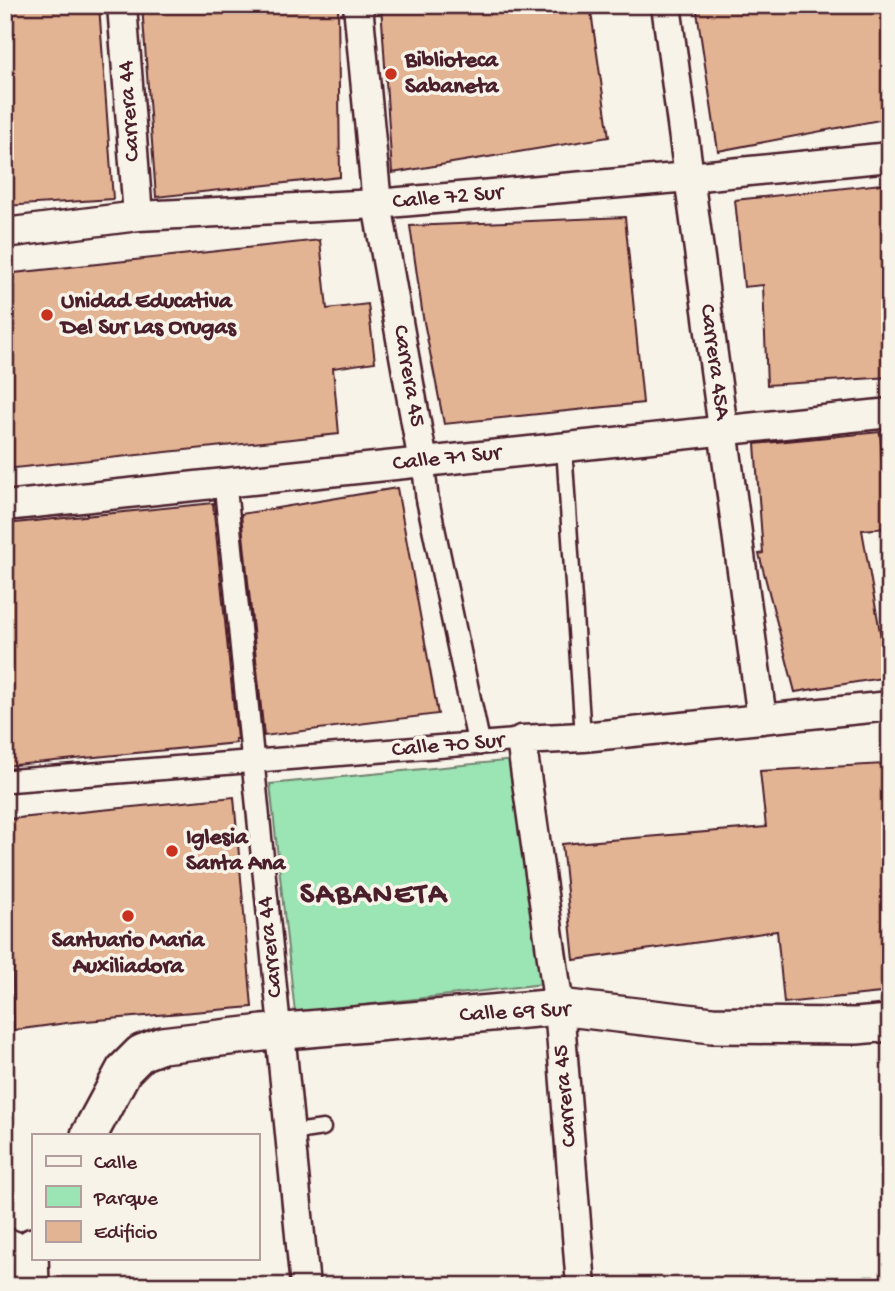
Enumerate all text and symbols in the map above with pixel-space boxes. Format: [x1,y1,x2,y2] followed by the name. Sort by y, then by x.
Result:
[404,48,500,101] place label: Biblioteca Sabaneta
[113,59,147,163] street label: Carrera 44
[383,66,399,82] marker: Biblioteca Sabaneta
[392,180,506,216] street label: Calle 72 Sur
[59,289,237,342] place label: Unidad Educativa Del Sur Las Orugas
[693,303,736,423] street label: Carrera 45A
[39,307,55,323] marker: Unidad Educativa Del Sur Las Orugas
[386,323,430,429] street label: Carrera 45
[391,440,504,478] street label: Calle 71 Sur
[391,727,507,764] street label: Calle 70 Sur
[186,825,286,878] place label: Iglesia Santa Ana
[164,843,180,859] marker: Iglesia Santa Ana
[300,879,448,914] district label: SABANETA
[252,895,290,999] street label: Carrera 44
[120,908,136,924] marker: Santuario Maria Auxiliadora
[52,928,205,981] place label: Santuario Maria Auxiliadora
[459,997,573,1029] street label: Calle 69 Sur
[548,1044,584,1148] street label: Carrera 45
[32,1134,259,1260] legend
[94,1152,138,1177] text: Calle
[93,1188,159,1213] text: Parque
[94,1222,158,1247] text: Edificio

